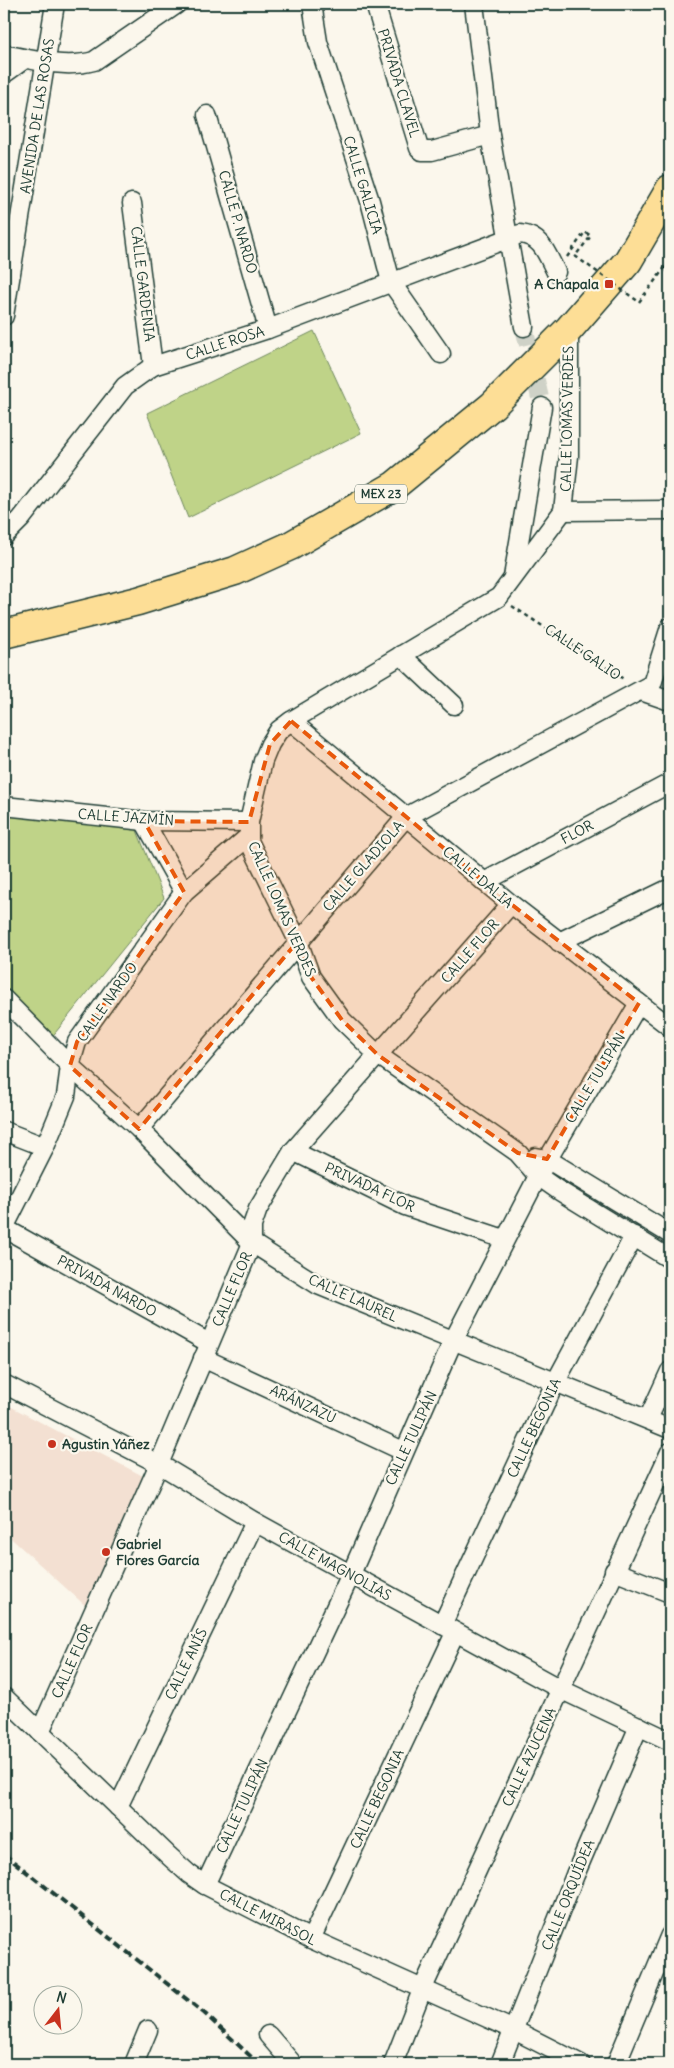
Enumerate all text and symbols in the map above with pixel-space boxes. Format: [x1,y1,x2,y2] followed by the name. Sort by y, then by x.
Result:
[374,26,424,140] street label: PRIVADA CLAVEL
[16,37,58,195] street label: AVENIDA DE LAS ROSAS
[339,134,387,236] street label: CALLE GALICIA
[215,168,261,276] street label: CALLE P. NARDO
[127,225,159,343] street label: CALLE GARDENIA
[534,275,599,293] place label: A Chapala
[603,278,615,290] marker: A Chapala
[183,322,267,364] street label: CALLE ROSA
[557,346,577,492] street label: CALLE LOMAS VERDES
[355,484,407,504] road number: MEX 23
[541,620,625,684] street label: CALLE GALIO
[77,805,175,829] street label: CALLE JAZMÍN
[557,816,597,848] street label: FLOR
[319,817,407,915] street label: CALLE GLADIOLA
[244,839,320,980] street label: CALLE LOMAS VERDES
[439,842,517,912] street label: CALLE DALIA
[437,915,503,987] street label: CALLE FLOR
[73,958,141,1045] street label: CALLE NARDO
[561,1030,629,1126] street label: CALLE TULIPÁN
[322,1158,418,1216] street label: PRIVADA FLOR
[208,1249,256,1329] street label: CALLE FLOR
[54,1251,160,1321] street label: PRIVADA NARDO
[306,1270,401,1326] street label: CALLE LAUREL
[503,1375,565,1481] street label: CALLE BEGONIA
[267,1381,339,1427] street label: ARÁNZAZU
[381,1388,441,1488] street label: CALLE TULIPÁN
[62,1435,150,1453] place label: Agustin Yáñez
[46,1438,58,1450] marker: Agustin Yáñez
[275,1527,395,1605] street label: CALLE MAGNOLIAS
[116,1535,199,1569] place label: Gabriel Flores García
[100,1546,112,1558] marker: Gabriel Flores García
[48,1621,96,1701] street label: CALLE FLOR
[161,1625,211,1703] street label: CALLE ANÍS
[498,1704,560,1810] street label: CALLE AZUCENA
[346,1746,408,1852] street label: CALLE BEGONIA
[212,1756,272,1856] street label: CALLE TULIPÁN
[538,1837,598,1953] street label: CALLE ORQUÍDEA
[216,1885,320,1949] street label: CALLE MIRASOL
[32,1986,82,2036] north arrow
[54,1988,69,2007] text: N

